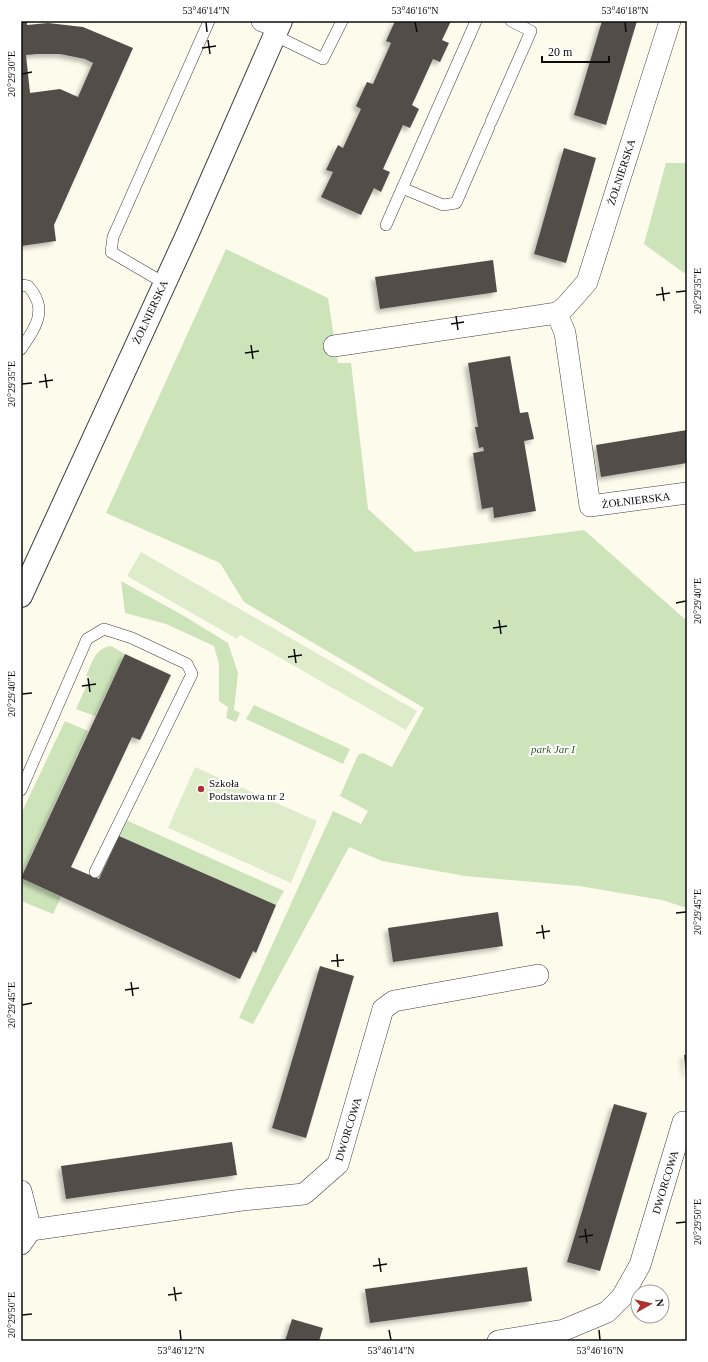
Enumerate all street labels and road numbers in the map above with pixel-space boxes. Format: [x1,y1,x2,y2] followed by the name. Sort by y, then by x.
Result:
[605,137,637,207] street label: ŻOŁNIERSKA
[130,278,170,346] street label: ŻOŁNIERSKA
[601,490,671,510] street label: ŻOŁNIERSKA
[333,1096,363,1162] street label: DWORCOWA
[650,1149,680,1215] street label: DWORCOWA

